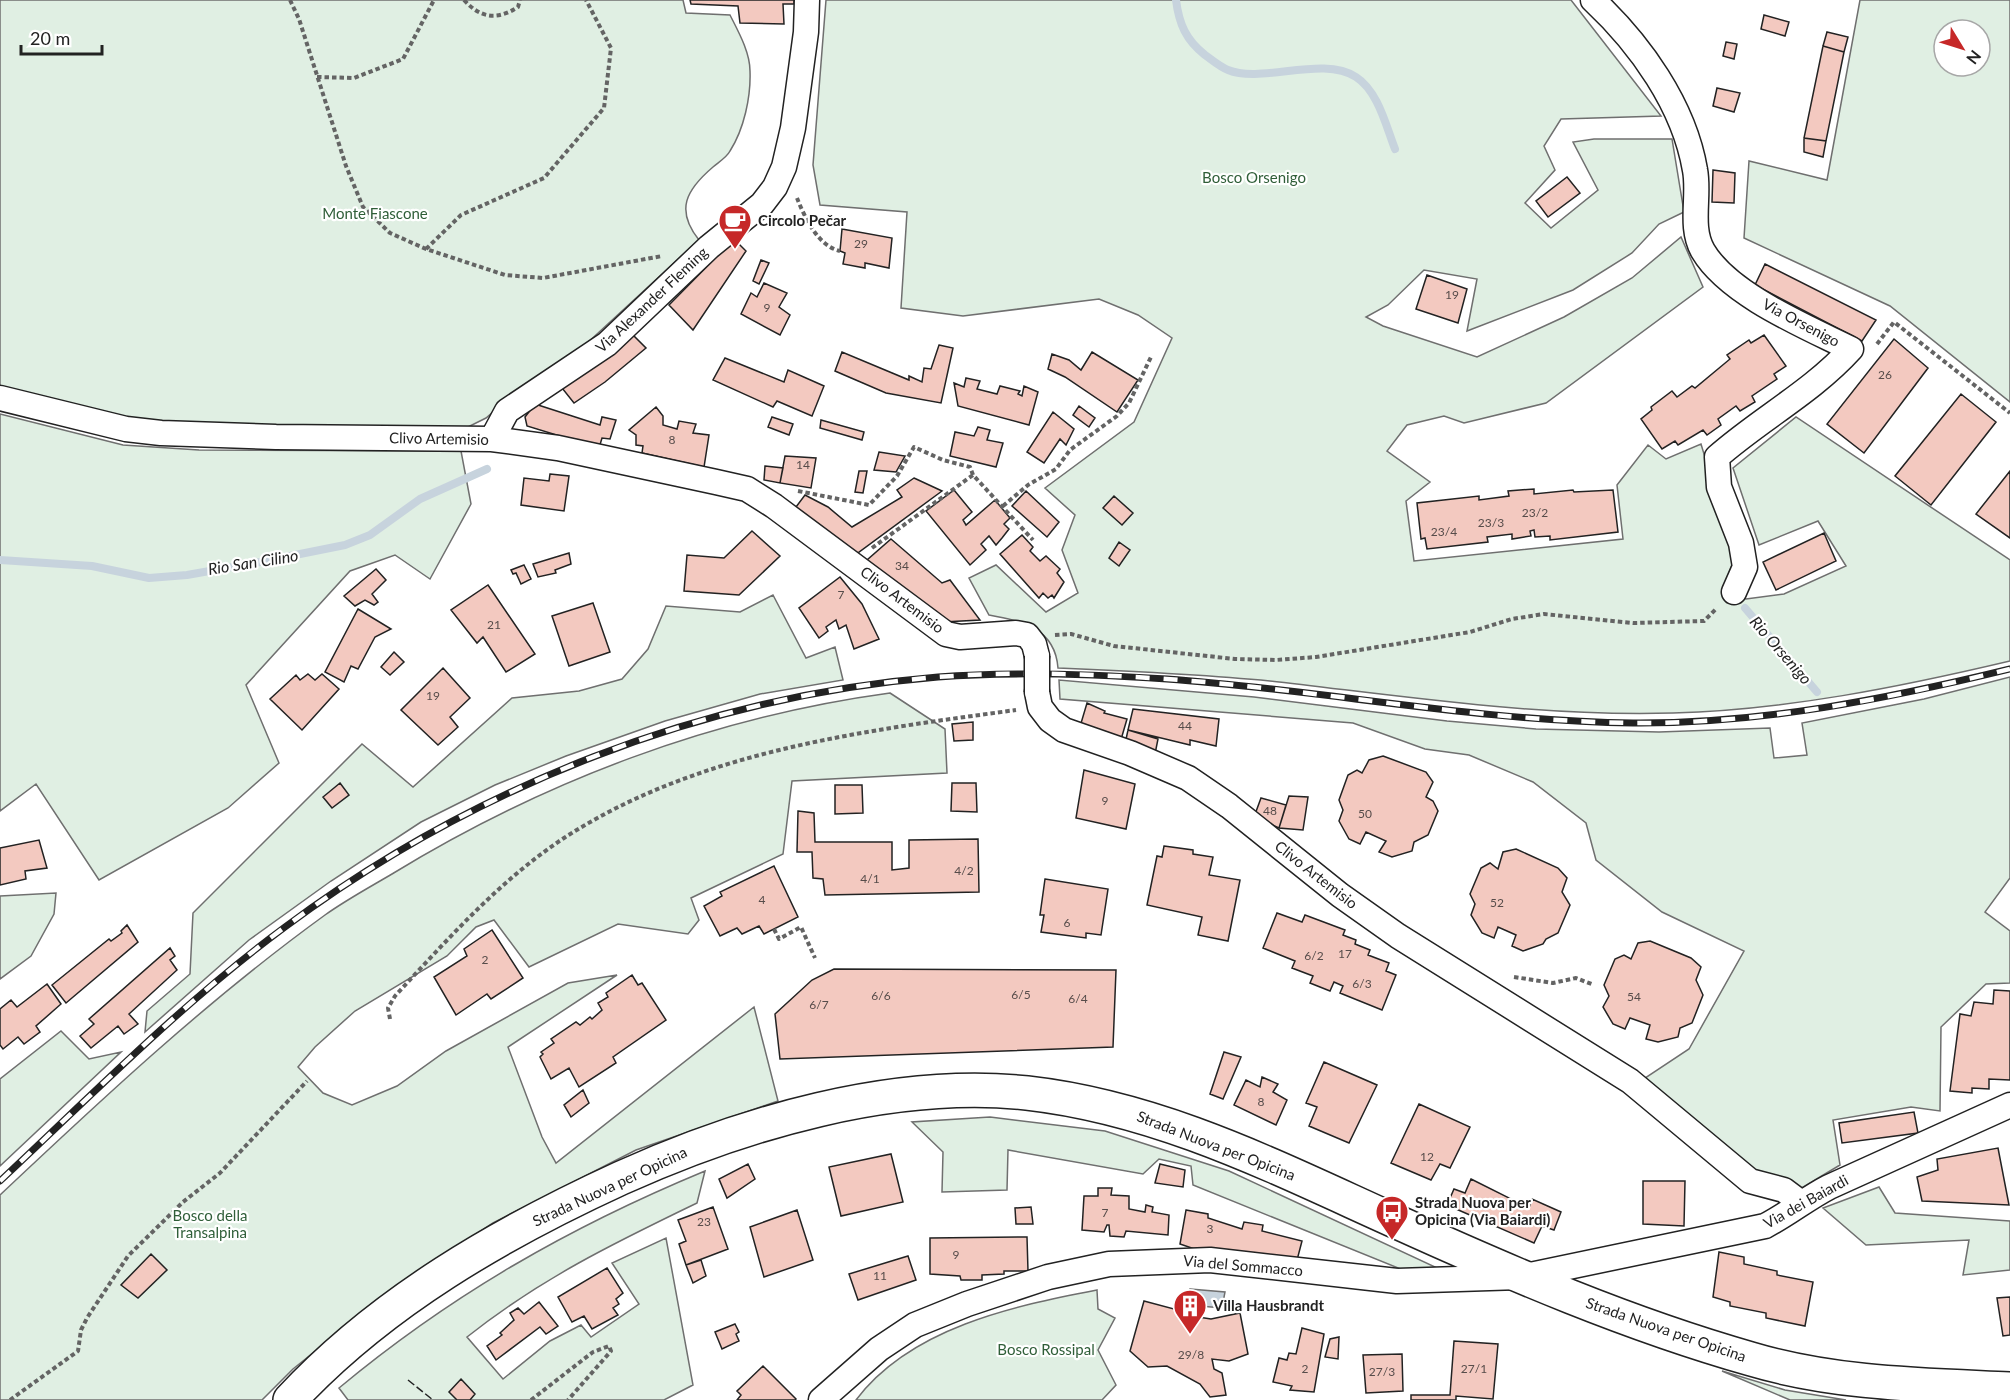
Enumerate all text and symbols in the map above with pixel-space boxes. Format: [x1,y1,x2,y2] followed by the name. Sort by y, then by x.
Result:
[21,18,102,56] scale bar
[1932,18,1992,78] north arrow
[30,27,70,49] text: 20 m
[1963,47,1985,68] text: N
[1202,168,1306,186] park label: Bosco Orsenigo
[717,203,753,250] cafe icon: Circolo Pečar
[322,204,428,222] park label: Monte Fiascone
[758,211,847,229] place label: Circolo Pečar
[854,236,868,251] house number: 29
[592,243,711,356] street label: Via Alexander Fleming
[1445,287,1459,302] house number: 19
[1760,294,1843,350] street label: Via Orsenigo
[764,300,771,315] house number: 9
[1878,367,1892,382] house number: 26
[389,428,489,448] street label: Clivo Artemisio
[669,432,676,447] house number: 8
[796,457,810,472] house number: 14
[1522,505,1548,520] house number: 23/2
[1478,515,1504,530] house number: 23/3
[1431,524,1457,539] house number: 23/4
[206,545,299,578] water label: Rio San Cilino
[895,558,909,573] house number: 34
[857,562,948,636] street label: Clivo Artemisio
[838,587,845,602] house number: 7
[1747,612,1816,688] water label: Rio Orsenigo
[487,617,501,632] house number: 21
[426,688,440,703] house number: 19
[1178,718,1192,733] house number: 44
[1102,793,1109,808] house number: 9
[1263,803,1277,818] house number: 48
[1358,806,1372,821] house number: 50
[1272,836,1362,912] street label: Clivo Artemisio
[954,863,974,878] house number: 4/2
[860,871,880,886] house number: 4/1
[759,892,766,907] house number: 4
[1490,895,1504,910] house number: 52
[1064,915,1071,930] house number: 6
[1338,946,1352,961] house number: 17
[1304,948,1324,963] house number: 6/2
[482,952,489,967] house number: 2
[1352,976,1372,991] house number: 6/3
[1011,987,1031,1002] house number: 6/5
[871,988,891,1003] house number: 6/6
[1627,989,1641,1004] house number: 54
[1068,991,1088,1006] house number: 6/4
[809,997,829,1012] house number: 6/7
[1258,1094,1265,1109] house number: 8
[1135,1107,1298,1184] street label: Strada Nuova per Opicina
[530,1142,690,1230] street label: Strada Nuova per Opicina
[1420,1149,1434,1164] house number: 12
[1760,1170,1851,1232] street label: Via dei Baiardi
[1415,1193,1550,1228] place label: Strada Nuova per Opicina (Via Baiardi)
[1374,1194,1410,1241] bus stop icon: Strada Nuova per Opicina (Via Baiardi)
[1102,1205,1109,1220] house number: 7
[173,1206,247,1241] park label: Bosco della Transalpina
[697,1214,711,1229] house number: 23
[1207,1221,1214,1236] house number: 3
[953,1247,960,1262] house number: 9
[1183,1251,1304,1279] street label: Via del Sommacco
[873,1268,887,1283] house number: 11
[1172,1288,1208,1335] building icon: Villa Hausbrandt
[1584,1293,1749,1365] street label: Strada Nuova per Opicina
[1212,1296,1325,1314] place label: Villa Hausbrandt
[997,1340,1095,1358] park label: Bosco Rossipal
[1178,1347,1204,1362] house number: 29/8
[1302,1361,1309,1376] house number: 2
[1461,1361,1487,1376] house number: 27/1
[1369,1364,1395,1379] house number: 27/3

